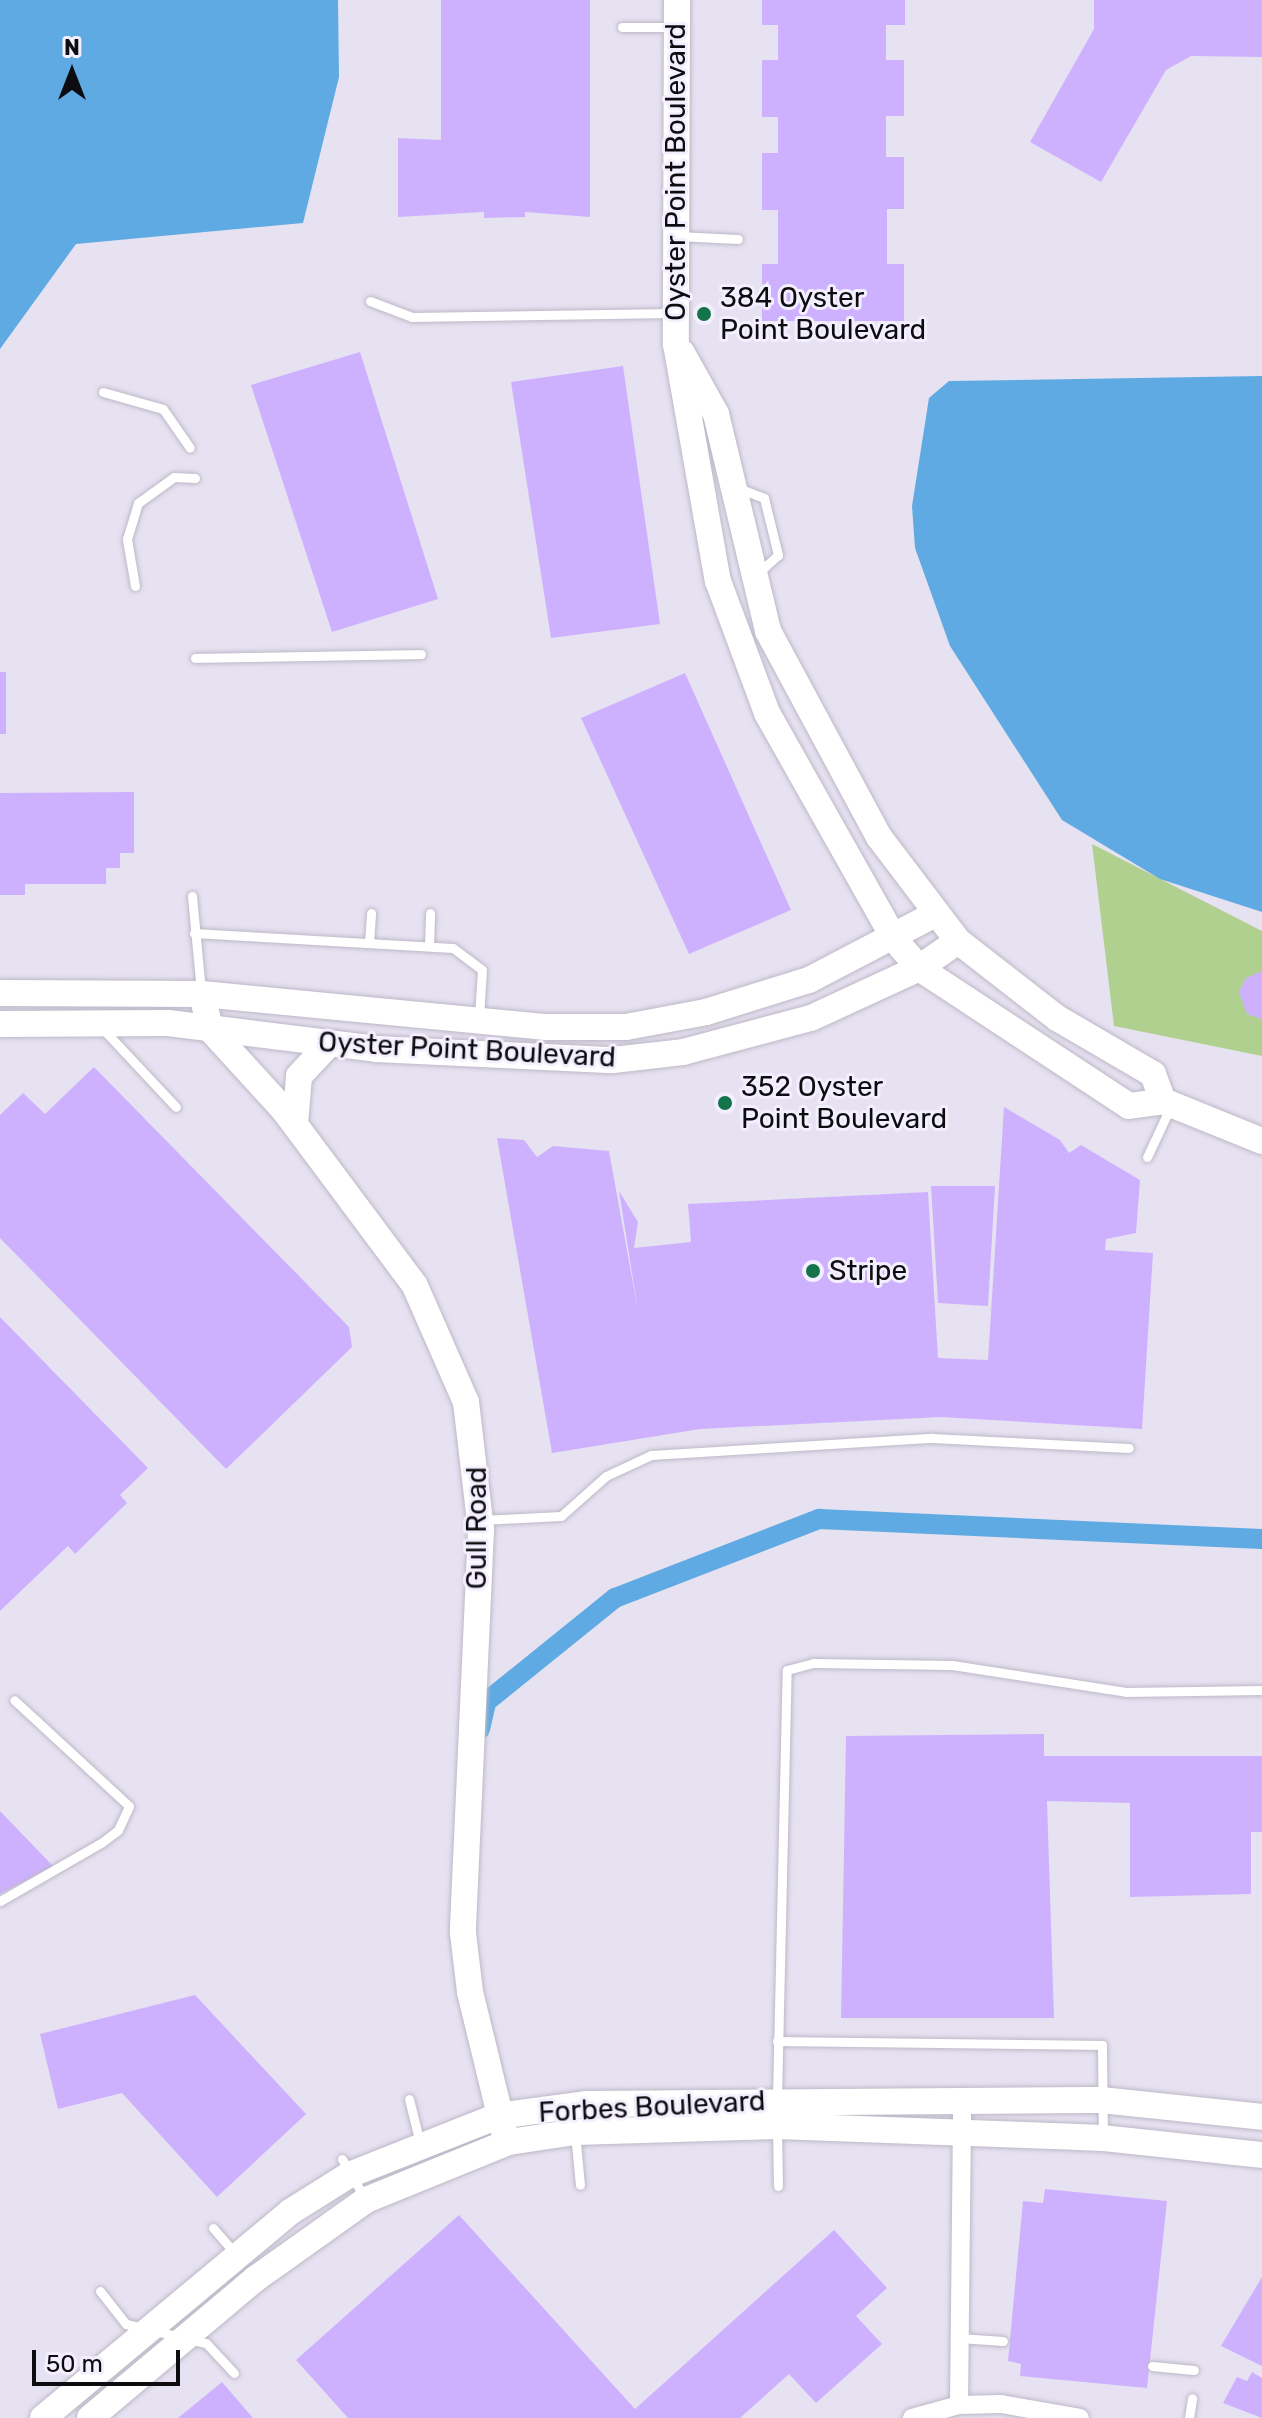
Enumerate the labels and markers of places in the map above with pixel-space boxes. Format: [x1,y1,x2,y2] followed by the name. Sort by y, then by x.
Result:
[720,281,926,347] place label: 384 Oyster Point Boulevard
[695,305,713,323] marker: 384 Oyster Point Boulevard
[741,1070,947,1136] place label: 352 Oyster Point Boulevard
[716,1094,734,1112] marker: 352 Oyster Point Boulevard
[829,1254,907,1288] place label: Stripe
[804,1262,822,1280] marker: Stripe

